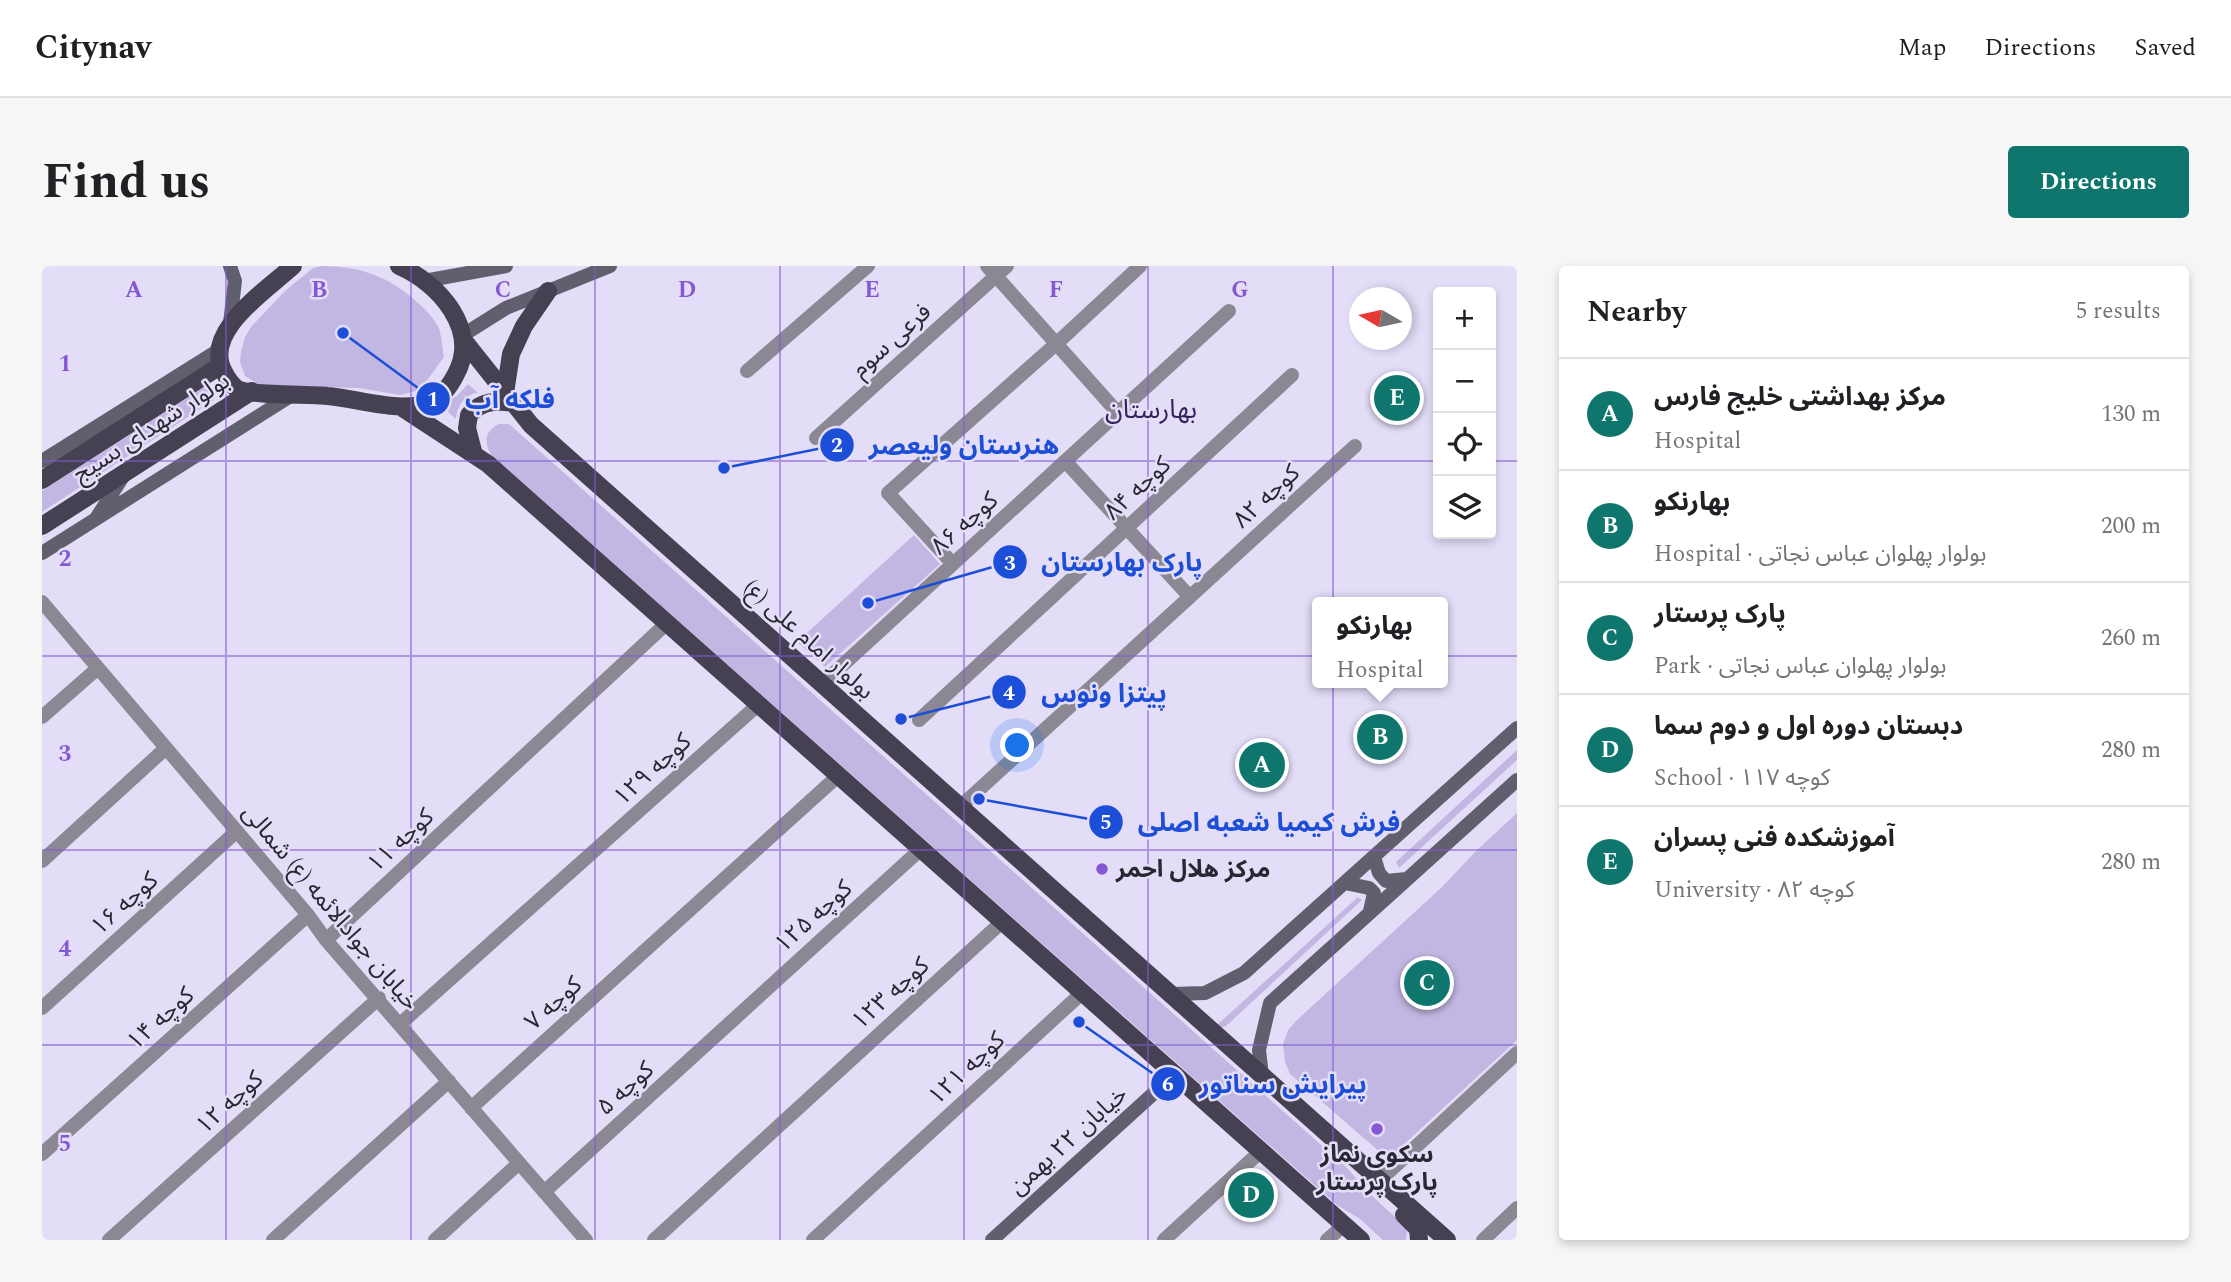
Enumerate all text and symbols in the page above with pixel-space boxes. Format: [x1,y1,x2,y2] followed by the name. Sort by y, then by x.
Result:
[35,23,151,73] text: Citynav
[1898,30,1946,66] text: Map
[1984,30,2096,66] text: Directions
[2134,30,2196,66] text: Saved
[42,145,210,220] text: Find us
[2008,146,2189,218] button: Directions
[125,273,143,308] text: A
[311,273,327,308] text: B
[495,273,511,308] text: C
[678,273,696,308] text: D
[864,273,880,308] text: E
[1049,273,1063,308] text: F
[1231,273,1249,308] text: G
[1349,287,1412,350] north arrow
[1433,287,1496,539] map controls
[1433,287,1496,350] button: +
[1587,289,1686,335] text: Nearby
[2076,294,2161,329] text: 5 results
[844,295,940,387] street label: فرعی سوم
[59,347,71,382] text: 1
[1433,350,1496,413] button: −
[66,363,237,492] street label: بولوار شهدای بسیج
[1374,372,1420,424] pin: E
[416,376,569,423] callout: فلکه آب
[1654,377,1946,417] text: مرکز بهداشتی خلیج فارس
[465,380,555,420] text: فلکه آب
[427,384,439,416] text: 1
[1105,390,1197,430] district label: بهارستان
[1601,397,1619,432] text: A
[2101,397,2161,432] text: 130 m
[1433,413,1496,476] button: locate
[820,421,1073,468] callout: هنرستان ولیعصر
[1654,424,1741,459] text: Hospital
[868,426,1059,466] text: هنرستان ولیعصر
[831,430,843,462] text: 2
[1096,447,1180,529] street label: کوچه ۸۴
[1225,455,1309,537] street label: کوچه ۸۲
[1433,476,1496,539] button: layers
[1654,482,1730,522] text: بهارنکو
[923,483,1007,564] street label: کوچه ۸۶
[1602,509,1618,544] text: B
[2101,509,2161,544] text: 200 m
[1654,537,1986,572] text: Hospital · بولوار پهلوان عباس نجاتی
[993,539,1217,586] callout: پارک بهارستان
[59,542,72,577] text: 2
[1041,543,1203,583] text: پارک بهارستان
[1004,548,1016,580] text: 3
[735,571,882,709] street label: بولوار امام علی (ع)
[1654,594,1786,634] text: پارک پرستار
[1312,597,1448,688] popup
[1336,606,1413,646] text: بهارنکو
[1602,621,1618,656] text: C
[2101,621,2161,656] text: 260 m
[1654,649,1947,684] text: Park · بولوار پهلوان عباس نجاتی
[1336,653,1424,688] text: Hospital
[992,669,1180,716] callout: پیتزا ونوس
[1041,674,1167,714] text: پیتزا ونوس
[1003,678,1015,710] text: 4
[1654,706,1963,746] text: دبستان دوره اول و دوم سما
[1357,711,1403,763] pin: B
[606,724,701,815] street label: کوچه ۱۲۹
[1000,728,1034,762] your location
[1601,733,1619,768] text: D
[2101,733,2161,768] text: 280 m
[59,737,72,772] text: 3
[1239,739,1285,791] pin: A
[1654,761,1830,796] text: School · کوچه ۱۱۷
[233,796,428,1019] street label: خیابان جوادالائمه (ع) شمالی
[1088,798,1414,845] callout: فرش کیمیا شعبه اصلی
[359,799,443,881] street label: کوچه ۱۱
[1138,803,1400,843] text: فرش کیمیا شعبه اصلی
[1100,807,1112,839] text: 5
[1654,818,1895,858] text: آموزشکده فنی پسران
[1602,845,1618,880] text: E
[2101,845,2161,880] text: 280 m
[1115,852,1270,888] place label: مرکز هلال احمر
[1094,861,1110,877] marker: مرکز هلال احمر
[83,863,167,944] street label: کوچه ۱۶
[767,871,862,962] street label: کوچه ۱۲۵
[1654,873,1855,908] text: University · کوچه ۸۲
[59,932,72,967] text: 4
[844,948,939,1039] street label: کوچه ۱۲۳
[1404,957,1450,1009] pin: C
[517,967,591,1039] street label: کوچه ۷
[119,978,203,1059] street label: کوچه ۱۴
[920,1023,1014,1114] street label: کوچه ۱۲۱
[589,1052,663,1124] street label: کوچه ۵
[1150,1060,1381,1107] callout: پیرایش سناتور
[188,1062,272,1143] street label: کوچه ۱۲
[1198,1065,1367,1105] text: پیرایش سناتور
[1162,1069,1174,1101] text: 6
[1001,1077,1136,1204] street label: خیابان ۲۲ بهمن
[1369,1121,1385,1137] marker: سکوی نماز پارک پرستار
[59,1127,71,1162] text: 5
[1315,1137,1438,1201] place label: سکوی نماز پارک پرستار
[1228,1169,1274,1221] pin: D

